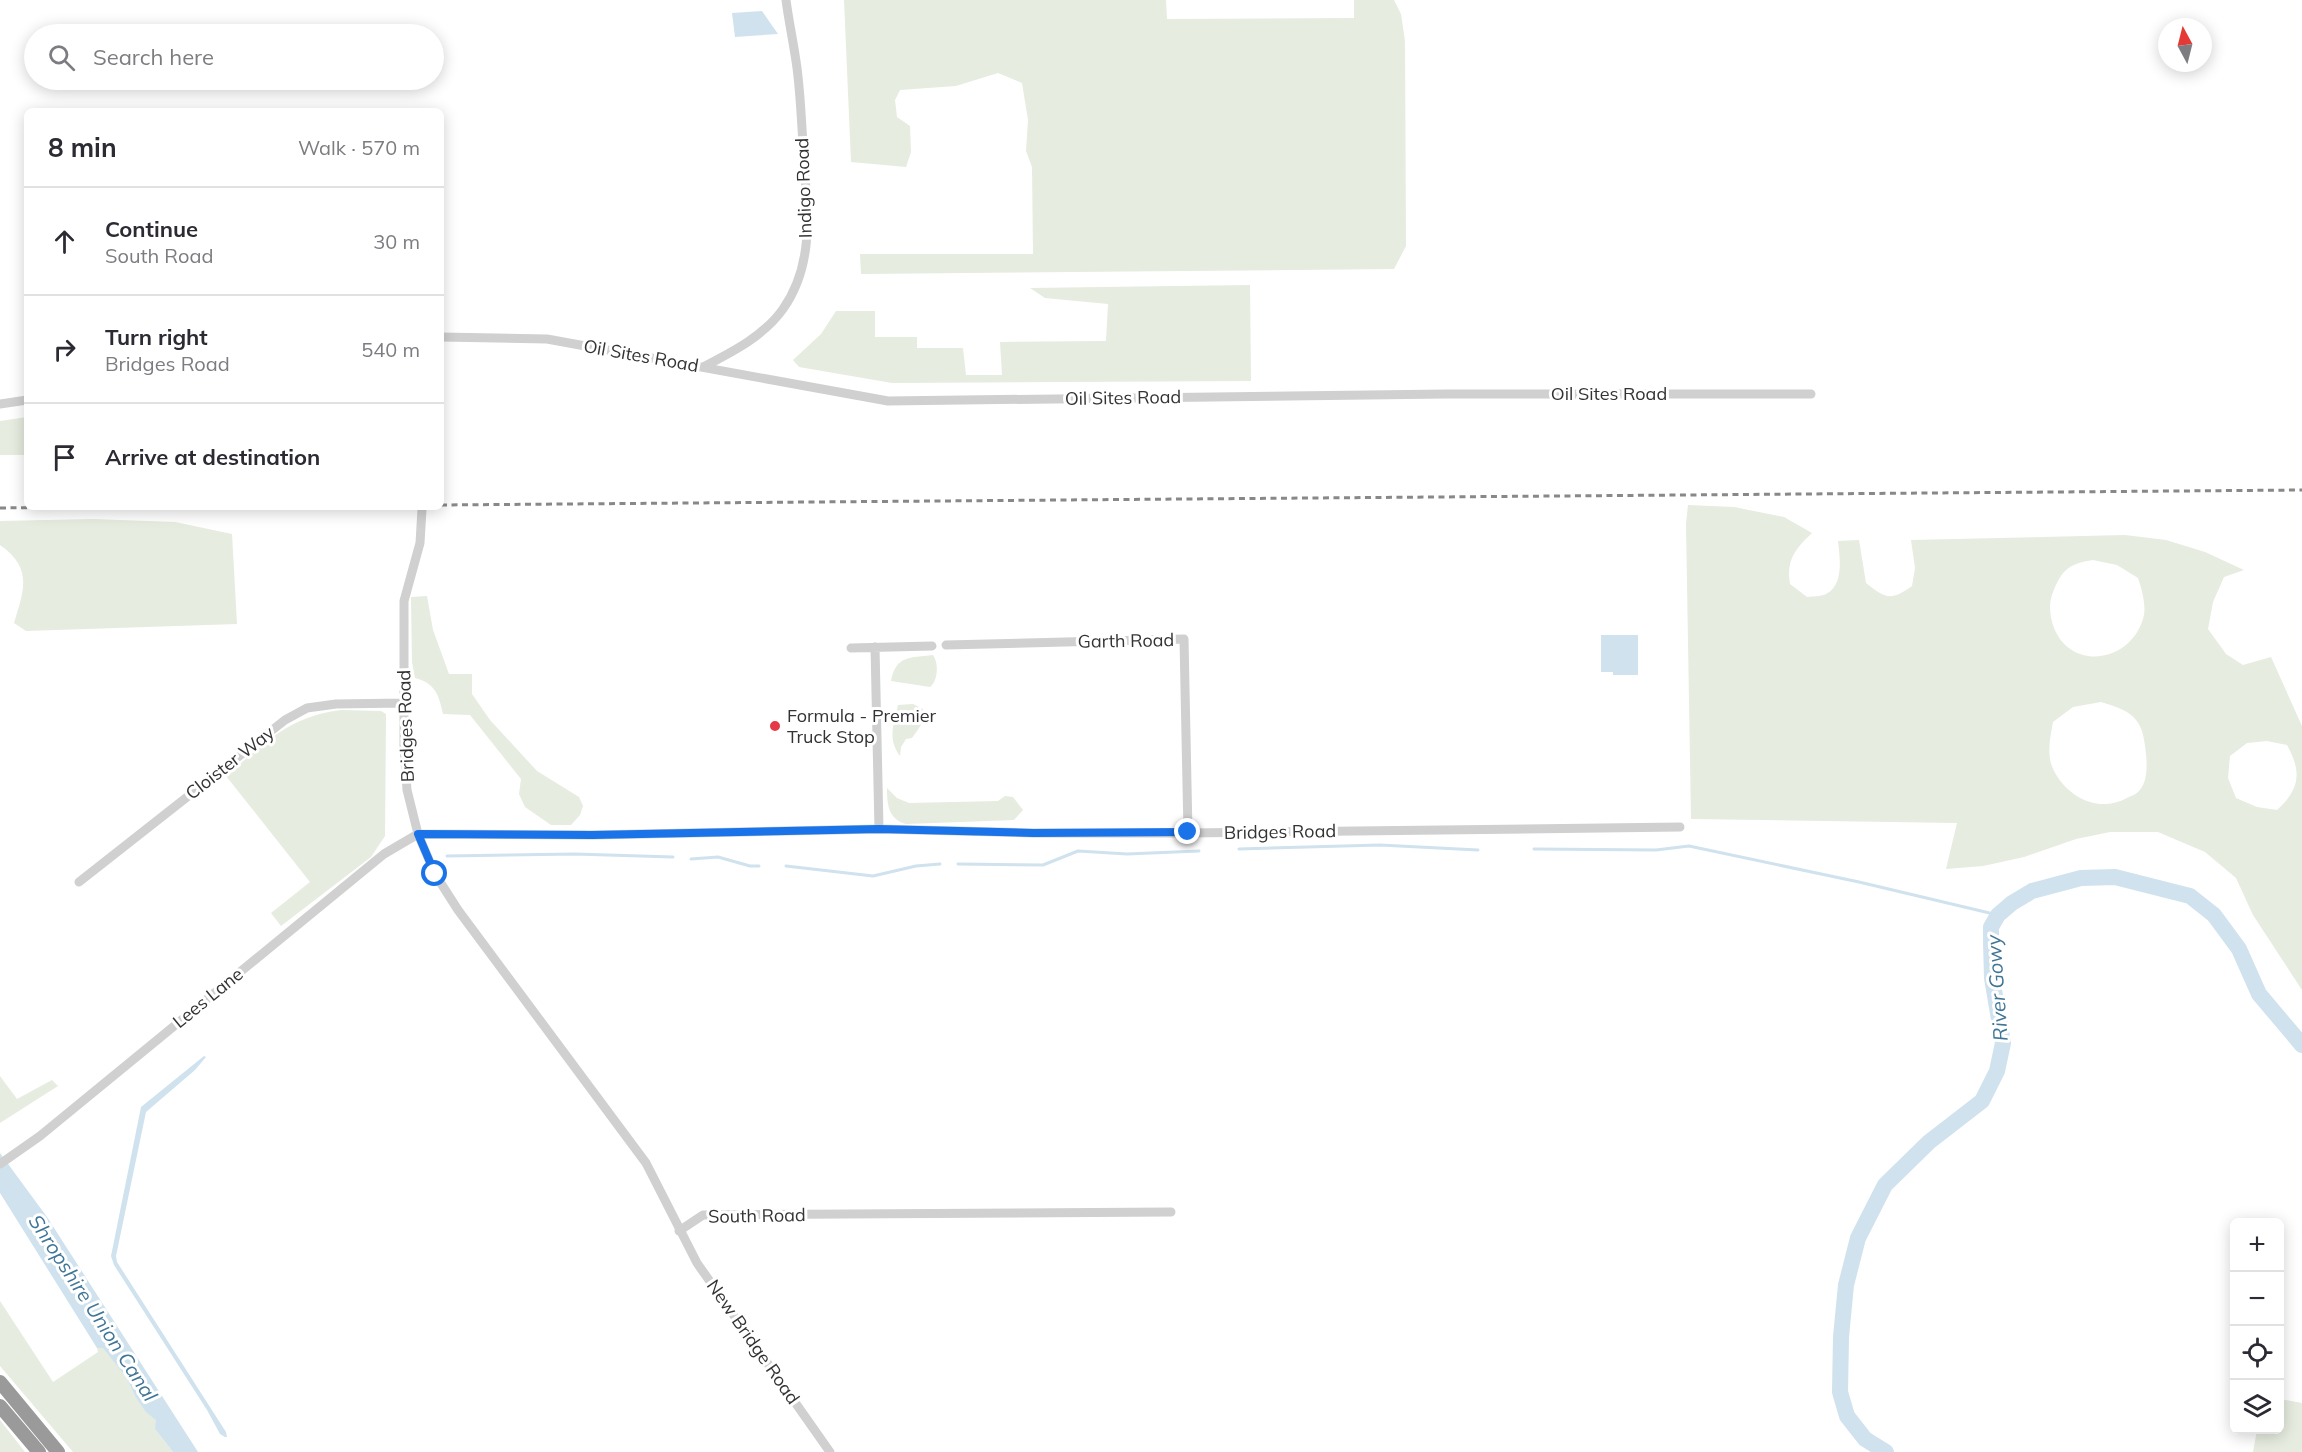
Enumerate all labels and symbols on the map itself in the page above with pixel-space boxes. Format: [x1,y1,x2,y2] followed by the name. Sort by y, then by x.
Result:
[2158,18,2212,72] north arrow
[790,138,817,239] street label: Indigo Road
[582,334,700,377] street label: Oil Sites Road
[1551,382,1667,405] street label: Oil Sites Road
[1065,385,1181,410] street label: Oil Sites Road
[1077,628,1175,653] street label: Garth Road
[392,670,419,783] street label: Bridges Road
[787,704,937,748] place label: Formula - Premier Truck Stop
[768,719,782,733] marker: Formula - Premier Truck Stop
[181,720,279,804] street label: Cloister Way
[1174,818,1200,844] route end
[1224,819,1336,844] street label: Bridges Road
[421,860,447,886] route start
[1980,933,2013,1042] water label: River Gowy
[168,962,248,1033] street label: Lees Lane
[708,1203,806,1228] street label: South Road
[24,1210,163,1406] water label: Shropshire Union Canal
[702,1275,805,1408] street label: New Bridge Road

